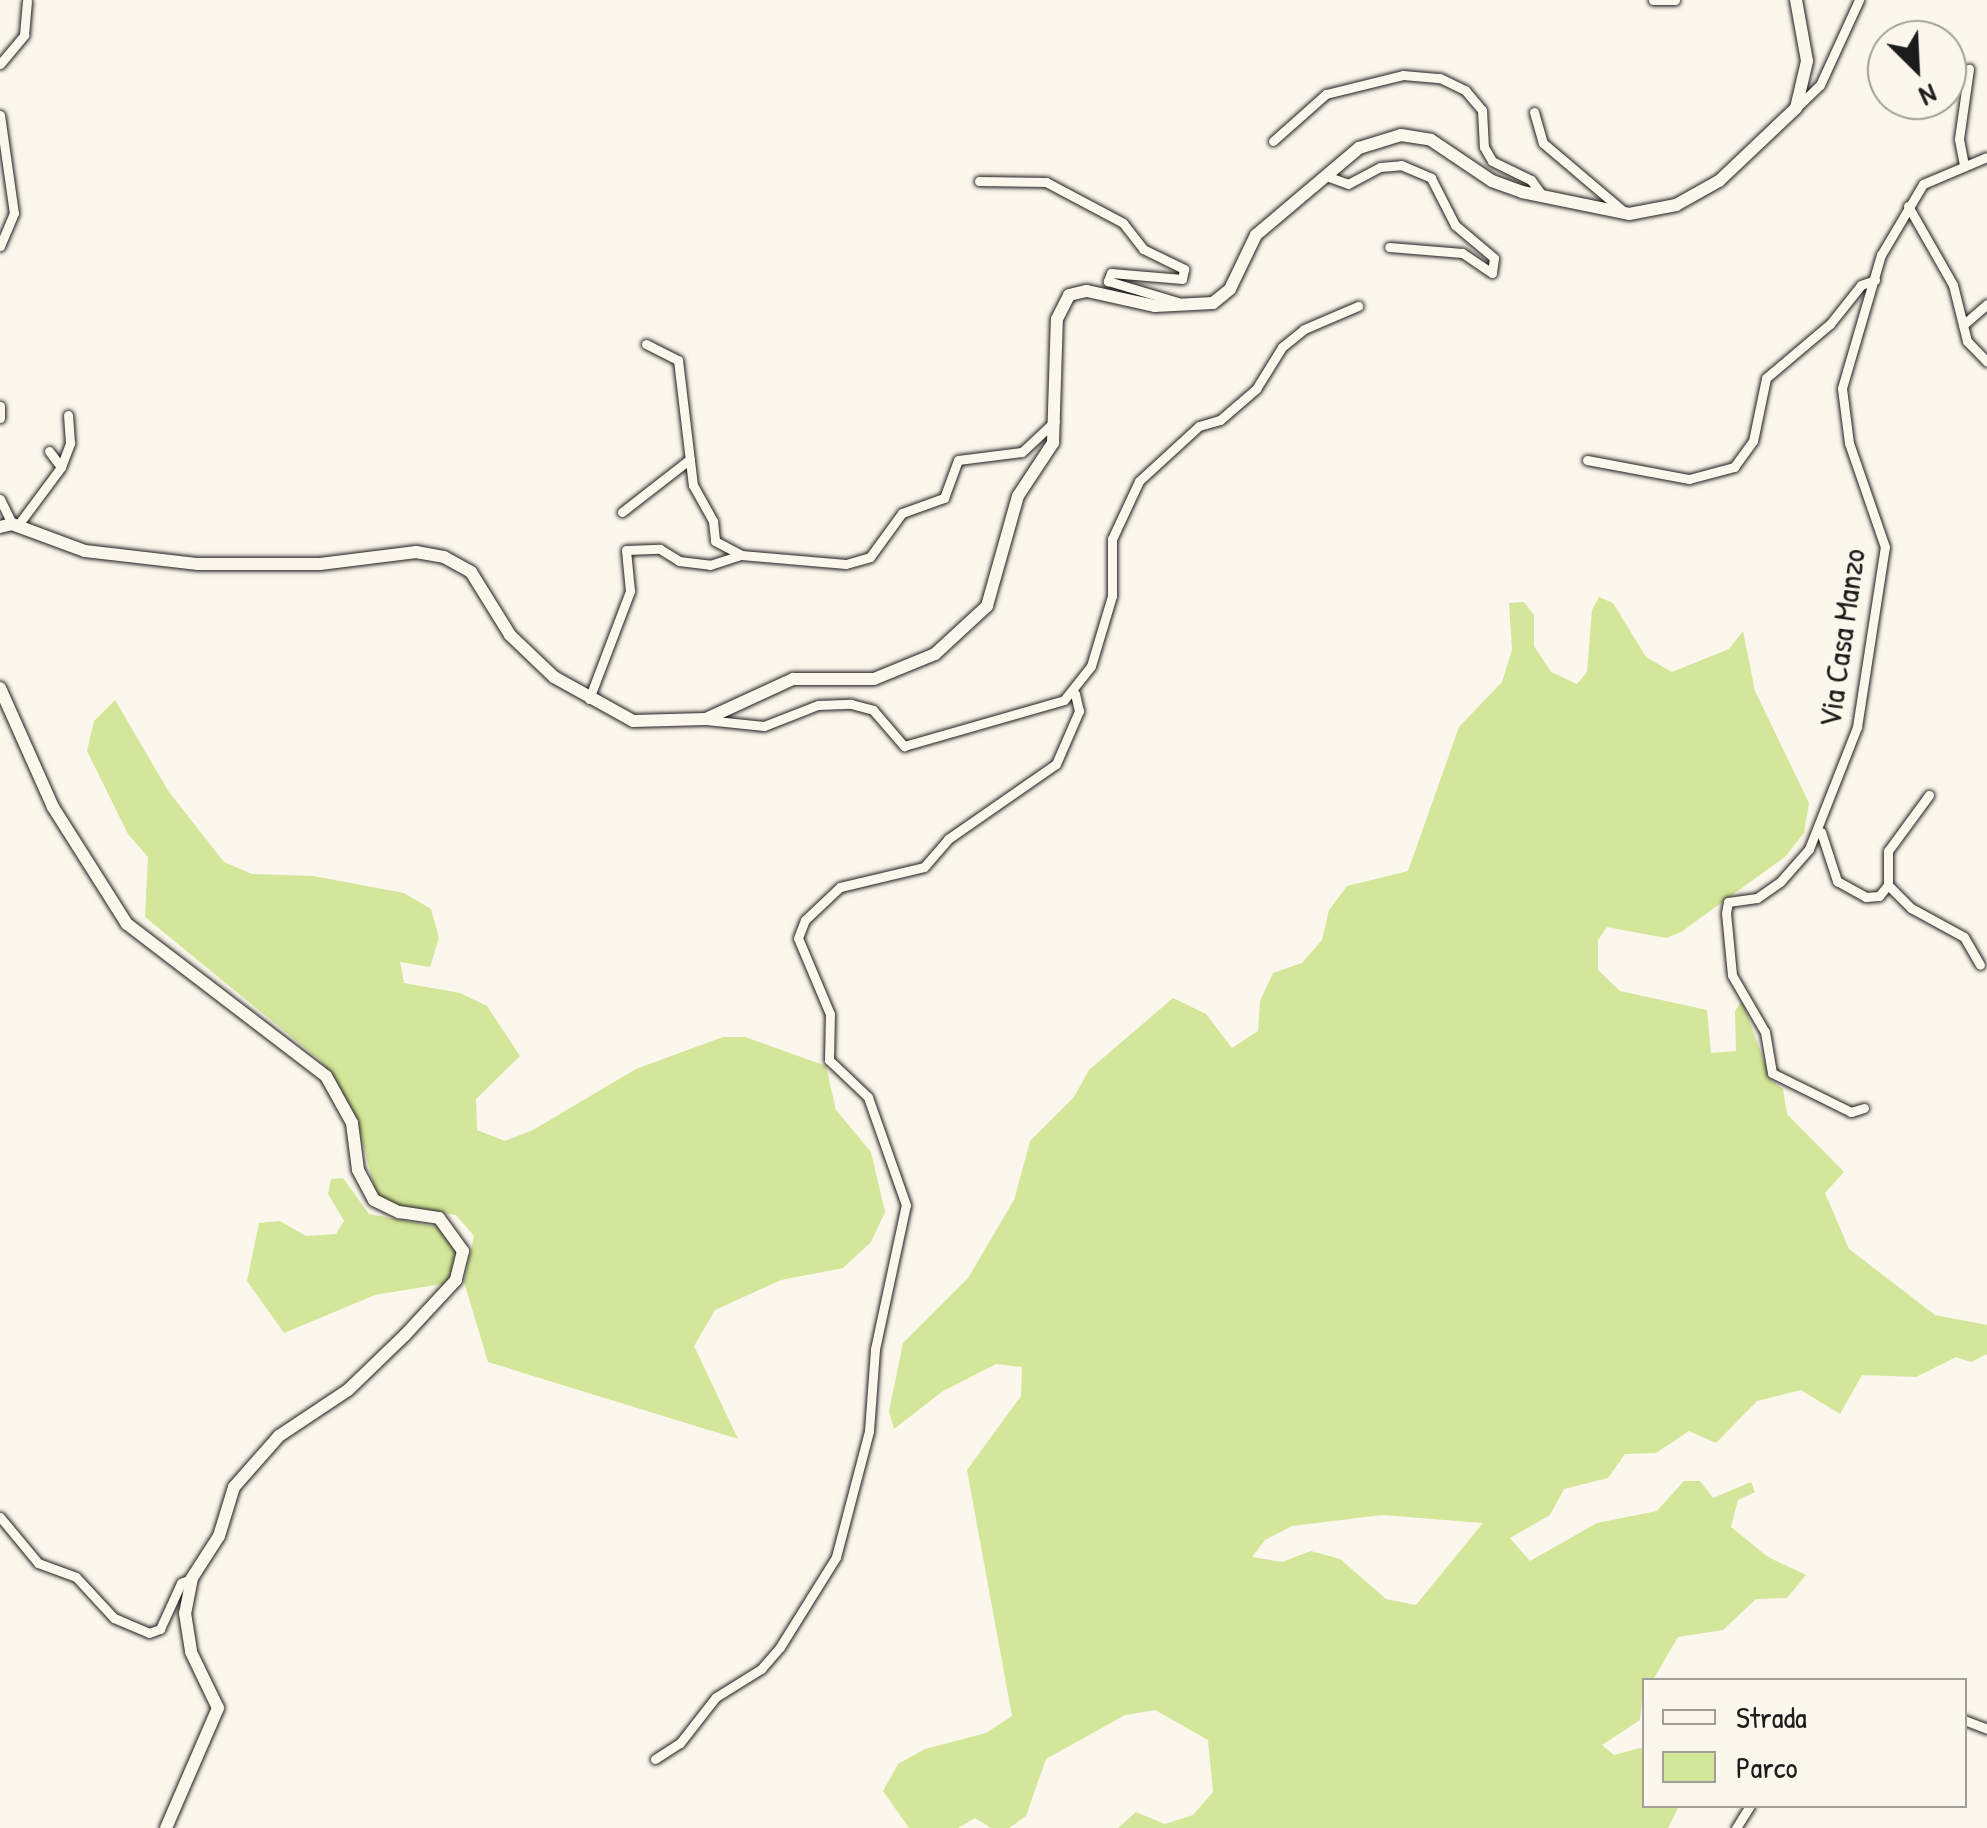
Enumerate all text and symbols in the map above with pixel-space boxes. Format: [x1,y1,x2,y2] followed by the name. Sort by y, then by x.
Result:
[1867,20,1967,120] north arrow
[1914,75,1943,116] text: N
[1810,546,1874,730] street label: Via Casa Manzo
[1642,1678,1967,1808] legend
[1736,1697,1807,1737] text: Strada
[1736,1747,1797,1787] text: Parco

